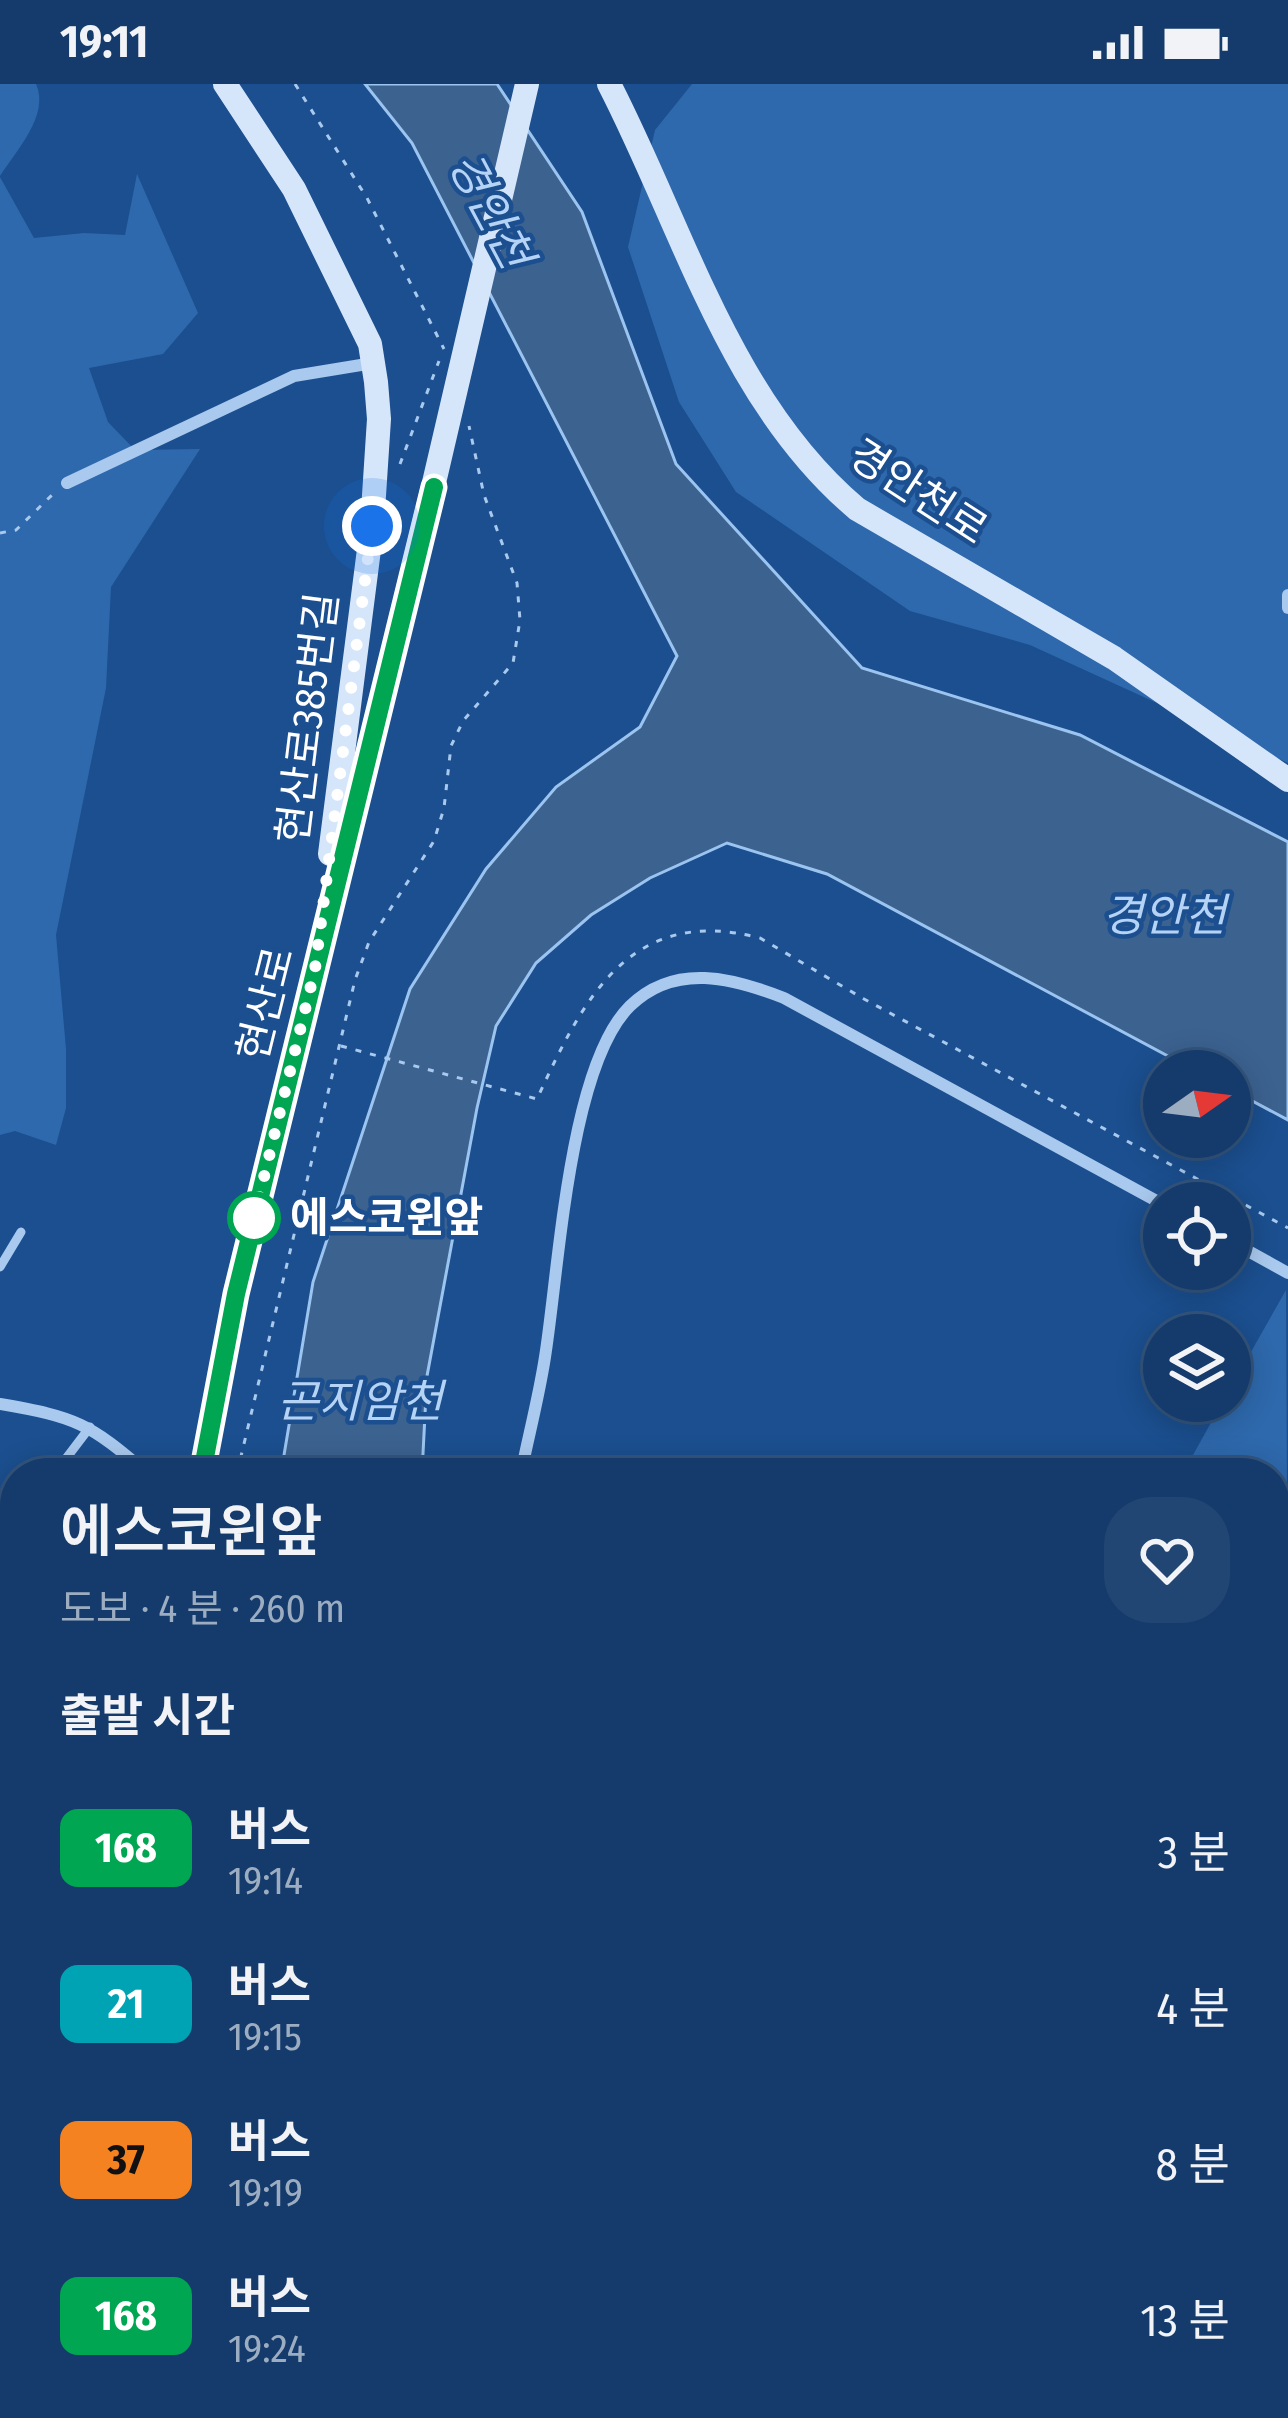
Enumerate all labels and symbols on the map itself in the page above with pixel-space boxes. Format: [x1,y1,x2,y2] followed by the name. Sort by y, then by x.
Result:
[437,142,545,282] water label: 경안천
[840,429,996,555] street label: 경안천로
[342,496,402,556] your location
[268,590,348,846] street label: 현산로385번길
[1102,889,1231,943] water label: 경안천
[228,942,304,1066] street label: 현산로
[1143,1050,1251,1158] north arrow
[229,1193,279,1243] marker: 에스코윈앞
[290,1193,483,1243] place label: 에스코윈앞
[277,1375,447,1429] water label: 곤지암천

